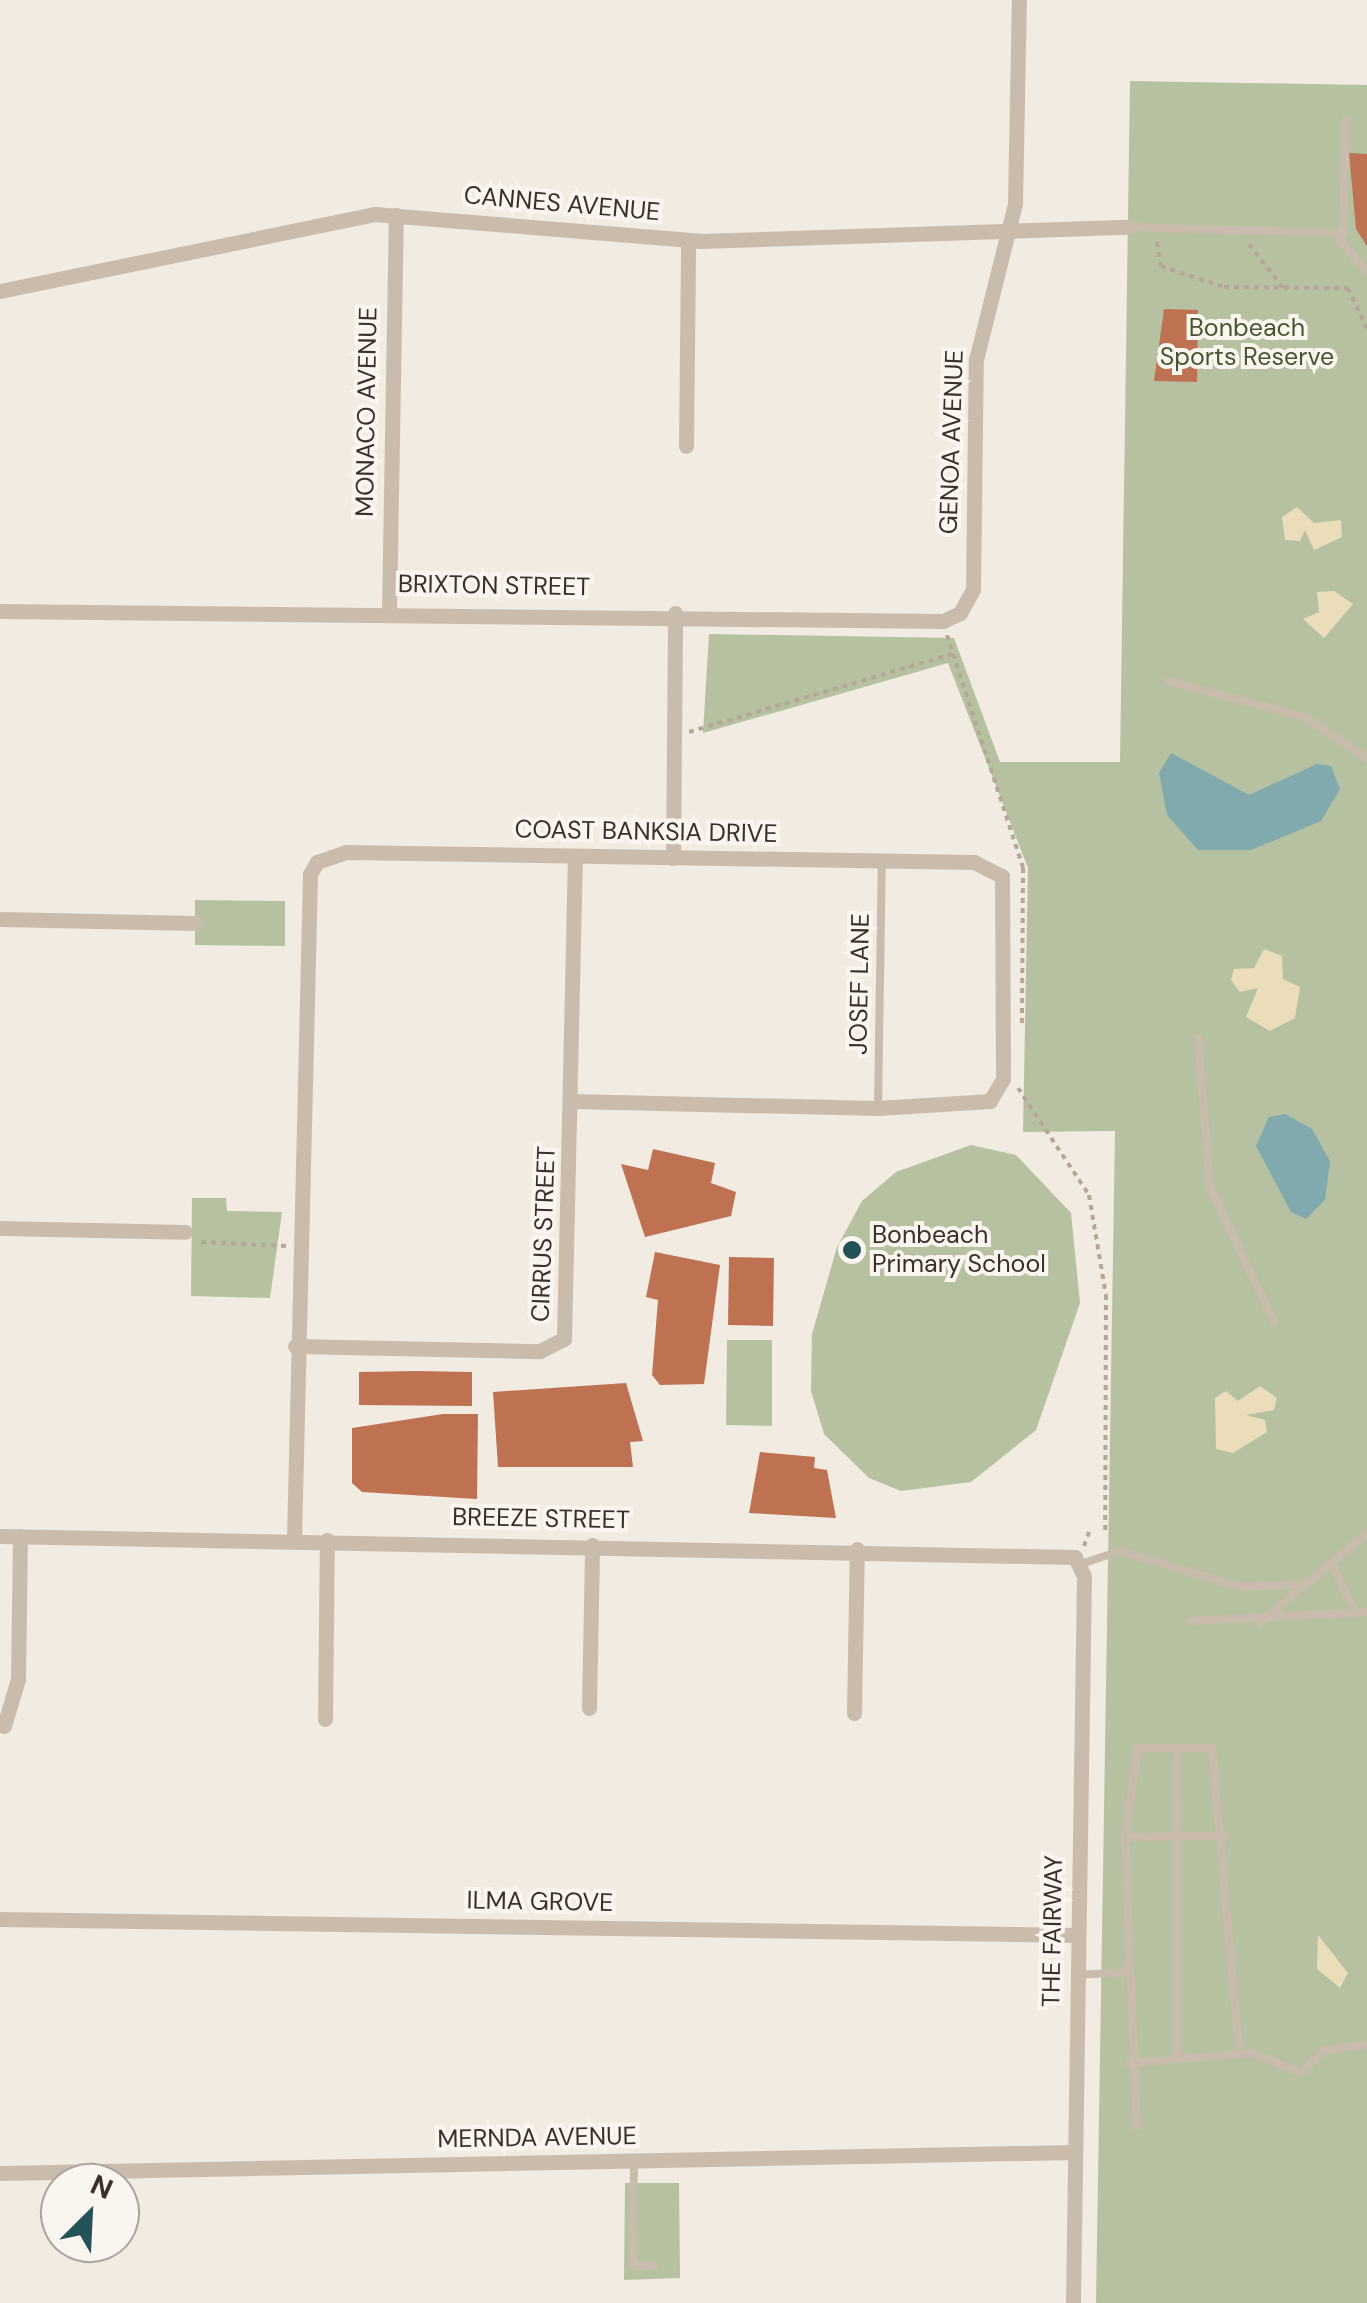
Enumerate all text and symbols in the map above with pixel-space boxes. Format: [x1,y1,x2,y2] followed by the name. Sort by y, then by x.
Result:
[463,180,661,228] street label: CANNES AVENUE
[350,307,384,517] street label: MONACO AVENUE
[1160,314,1334,373] park label: Bonbeach Sports Reserve
[934,349,970,535] street label: GENOA AVENUE
[398,569,590,603] street label: BRIXTON STREET
[514,815,778,849] street label: COAST BANKSIA DRIVE
[844,913,876,1055] street label: JOSEF LANE
[526,1145,562,1323] street label: CIRRUS STREET
[872,1221,1046,1280] place label: Bonbeach Primary School
[841,1239,863,1261] marker: Bonbeach Primary School
[452,1502,630,1536] street label: BREEZE STREET
[1037,1855,1069,2007] street label: THE FAIRWAY
[466,1886,614,1918] street label: ILMA GROVE
[437,2121,637,2155] street label: MERNDA AVENUE
[40,2163,140,2263] north arrow
[85,2166,118,2208] text: N

